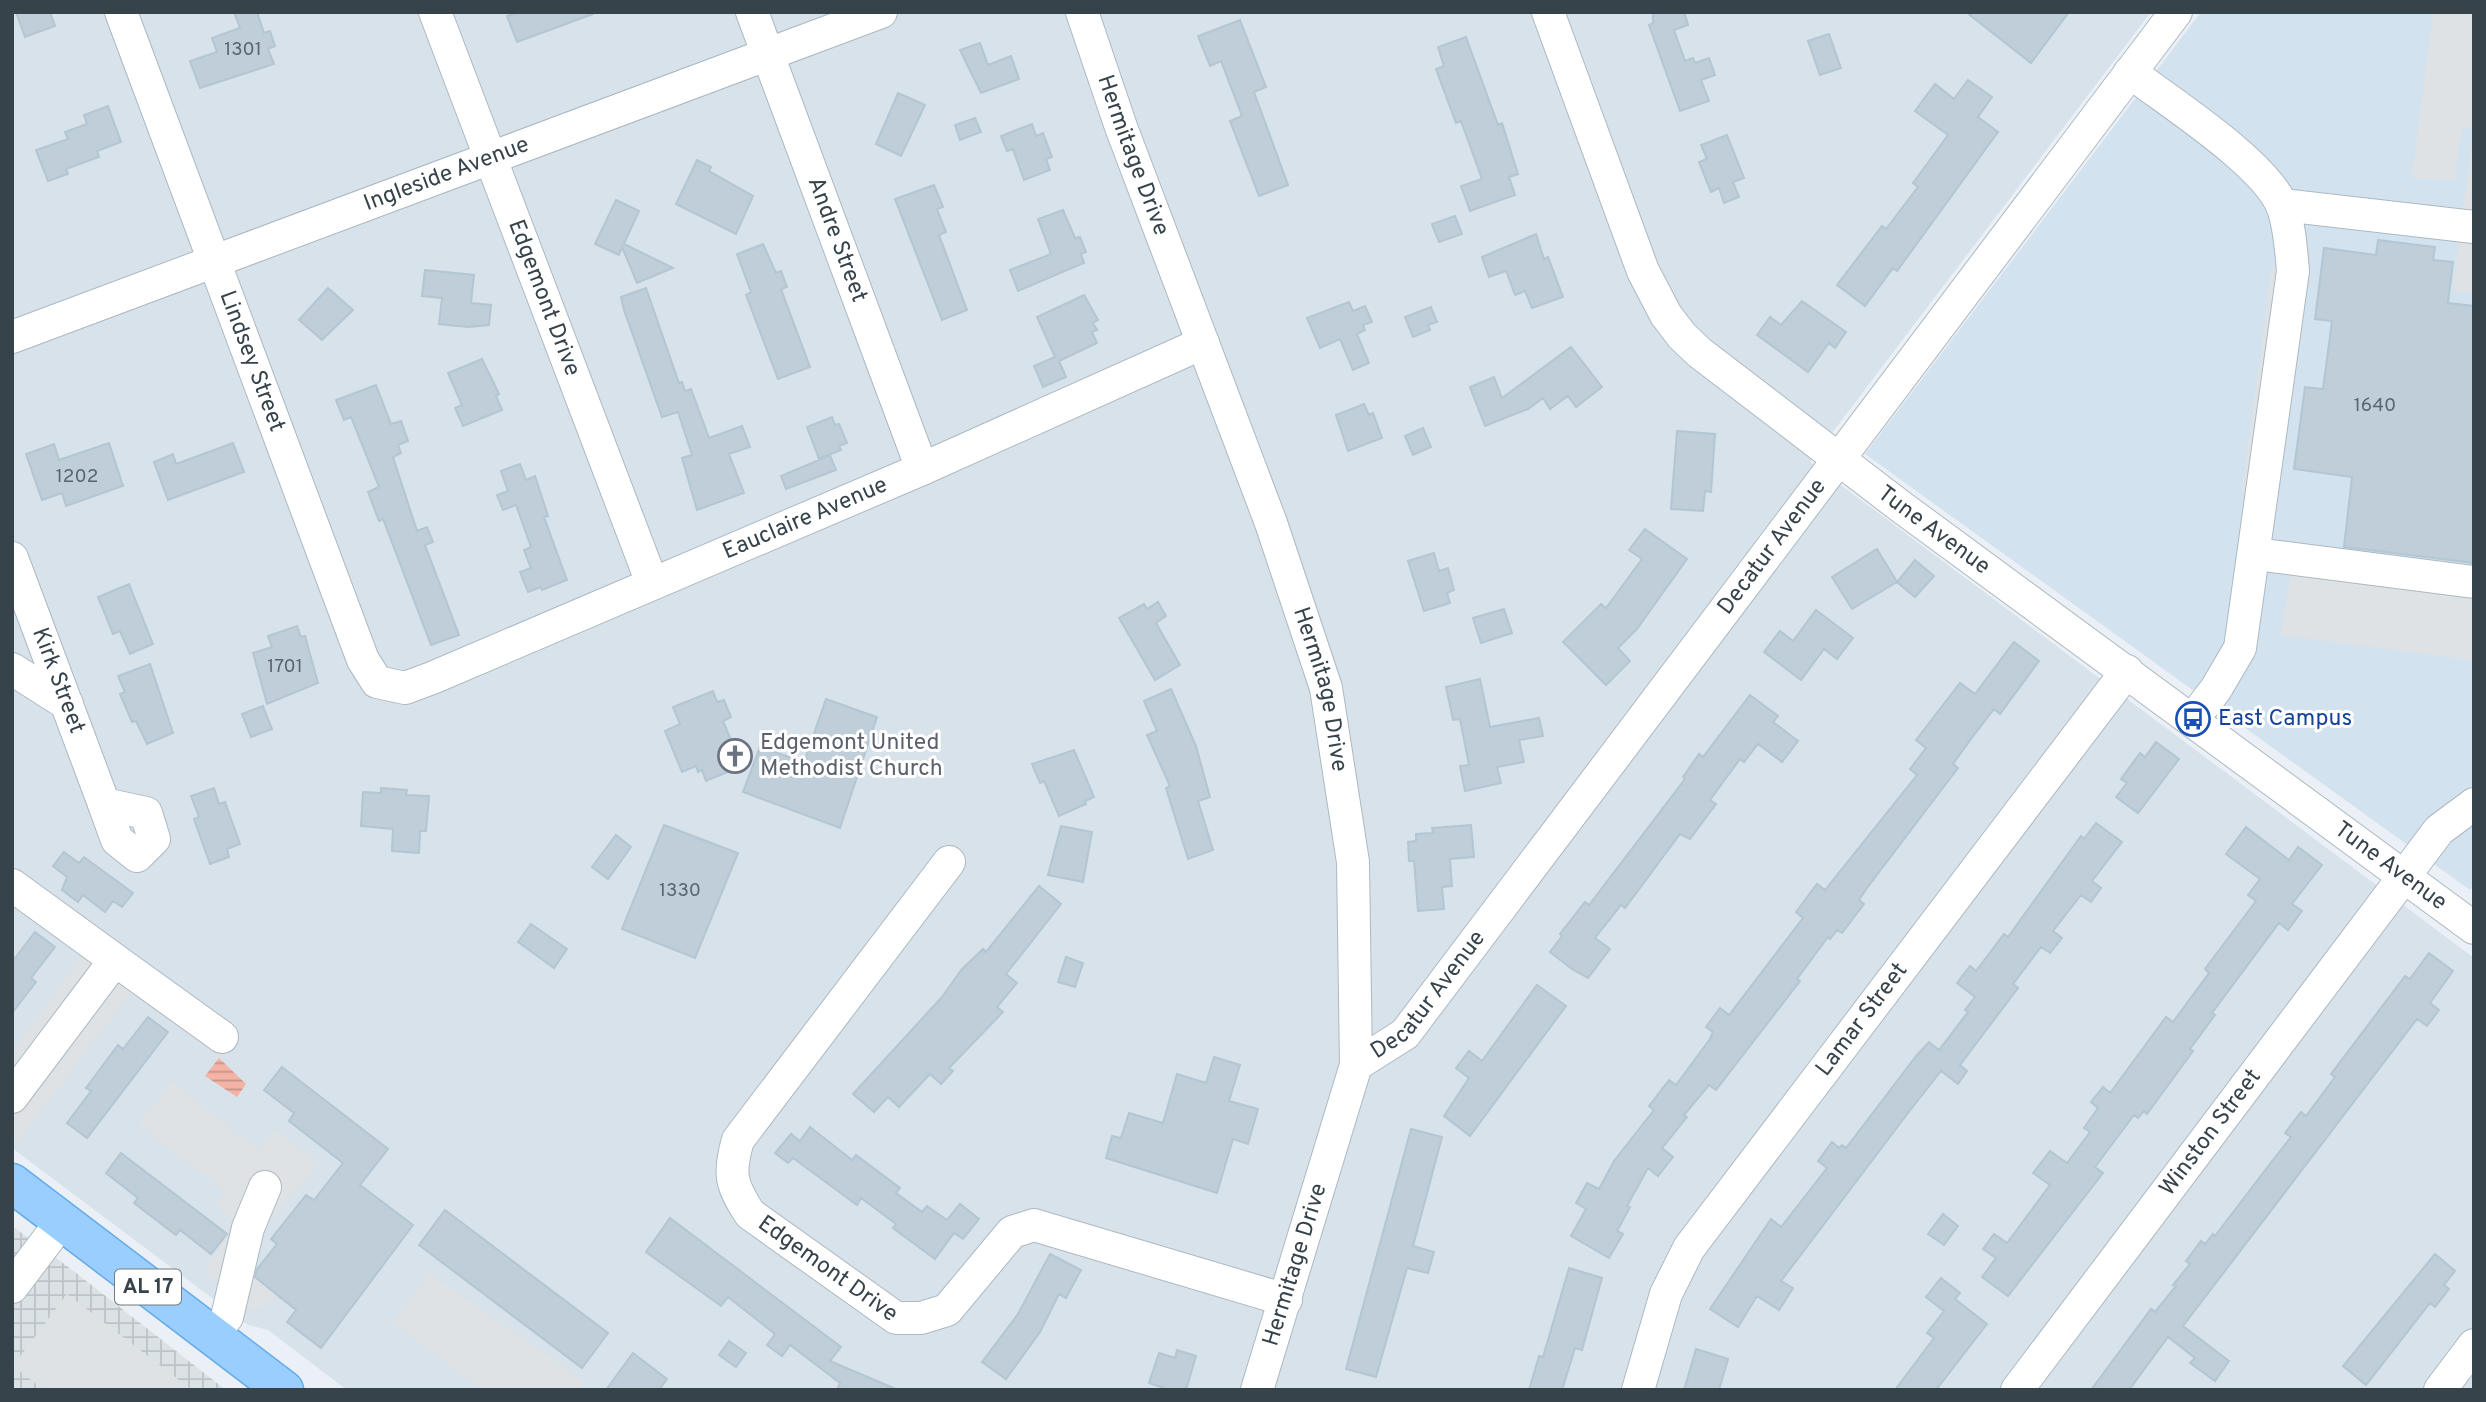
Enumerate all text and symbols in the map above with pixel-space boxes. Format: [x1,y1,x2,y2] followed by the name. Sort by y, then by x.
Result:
[224,38,262,62] house number: 1301
[1090,71,1175,240] street label: Hermitage Drive
[360,130,533,219] street label: Ingleside Avenue
[800,173,873,306] street label: Andre Street
[501,216,587,380] street label: Edgemont Drive
[212,287,291,436] street label: Lindsey Street
[2354,394,2396,418] house number: 1640
[56,465,98,489] house number: 1202
[718,471,892,567] street label: Eauclaire Avenue
[1712,473,1833,621] street label: Decatur Avenue
[1871,479,1995,582] street label: Tune Avenue
[1286,603,1353,774] street label: Hermitage Drive
[25,624,91,738] street label: Kirk Street
[267,655,303,679] house number: 1701
[2174,700,2212,738] bus stop icon: East Campus
[2218,705,2352,734] place label: East Campus
[760,729,943,784] place label: Edgemont United Methodist Church
[716,737,754,775] church icon: Edgemont United Methodist Church
[2328,815,2452,917] street label: Tune Avenue
[659,879,701,903] house number: 1330
[1366,925,1492,1066] street label: Decatur Avenue
[1810,957,1915,1082] street label: Lamar Street
[2154,1064,2268,1202] street label: Winston Street
[1257,1180,1335,1350] street label: Hermitage Drive
[752,1210,903,1329] street label: Edgemont Drive
[115,1270,181,1304] road number: AL 17

